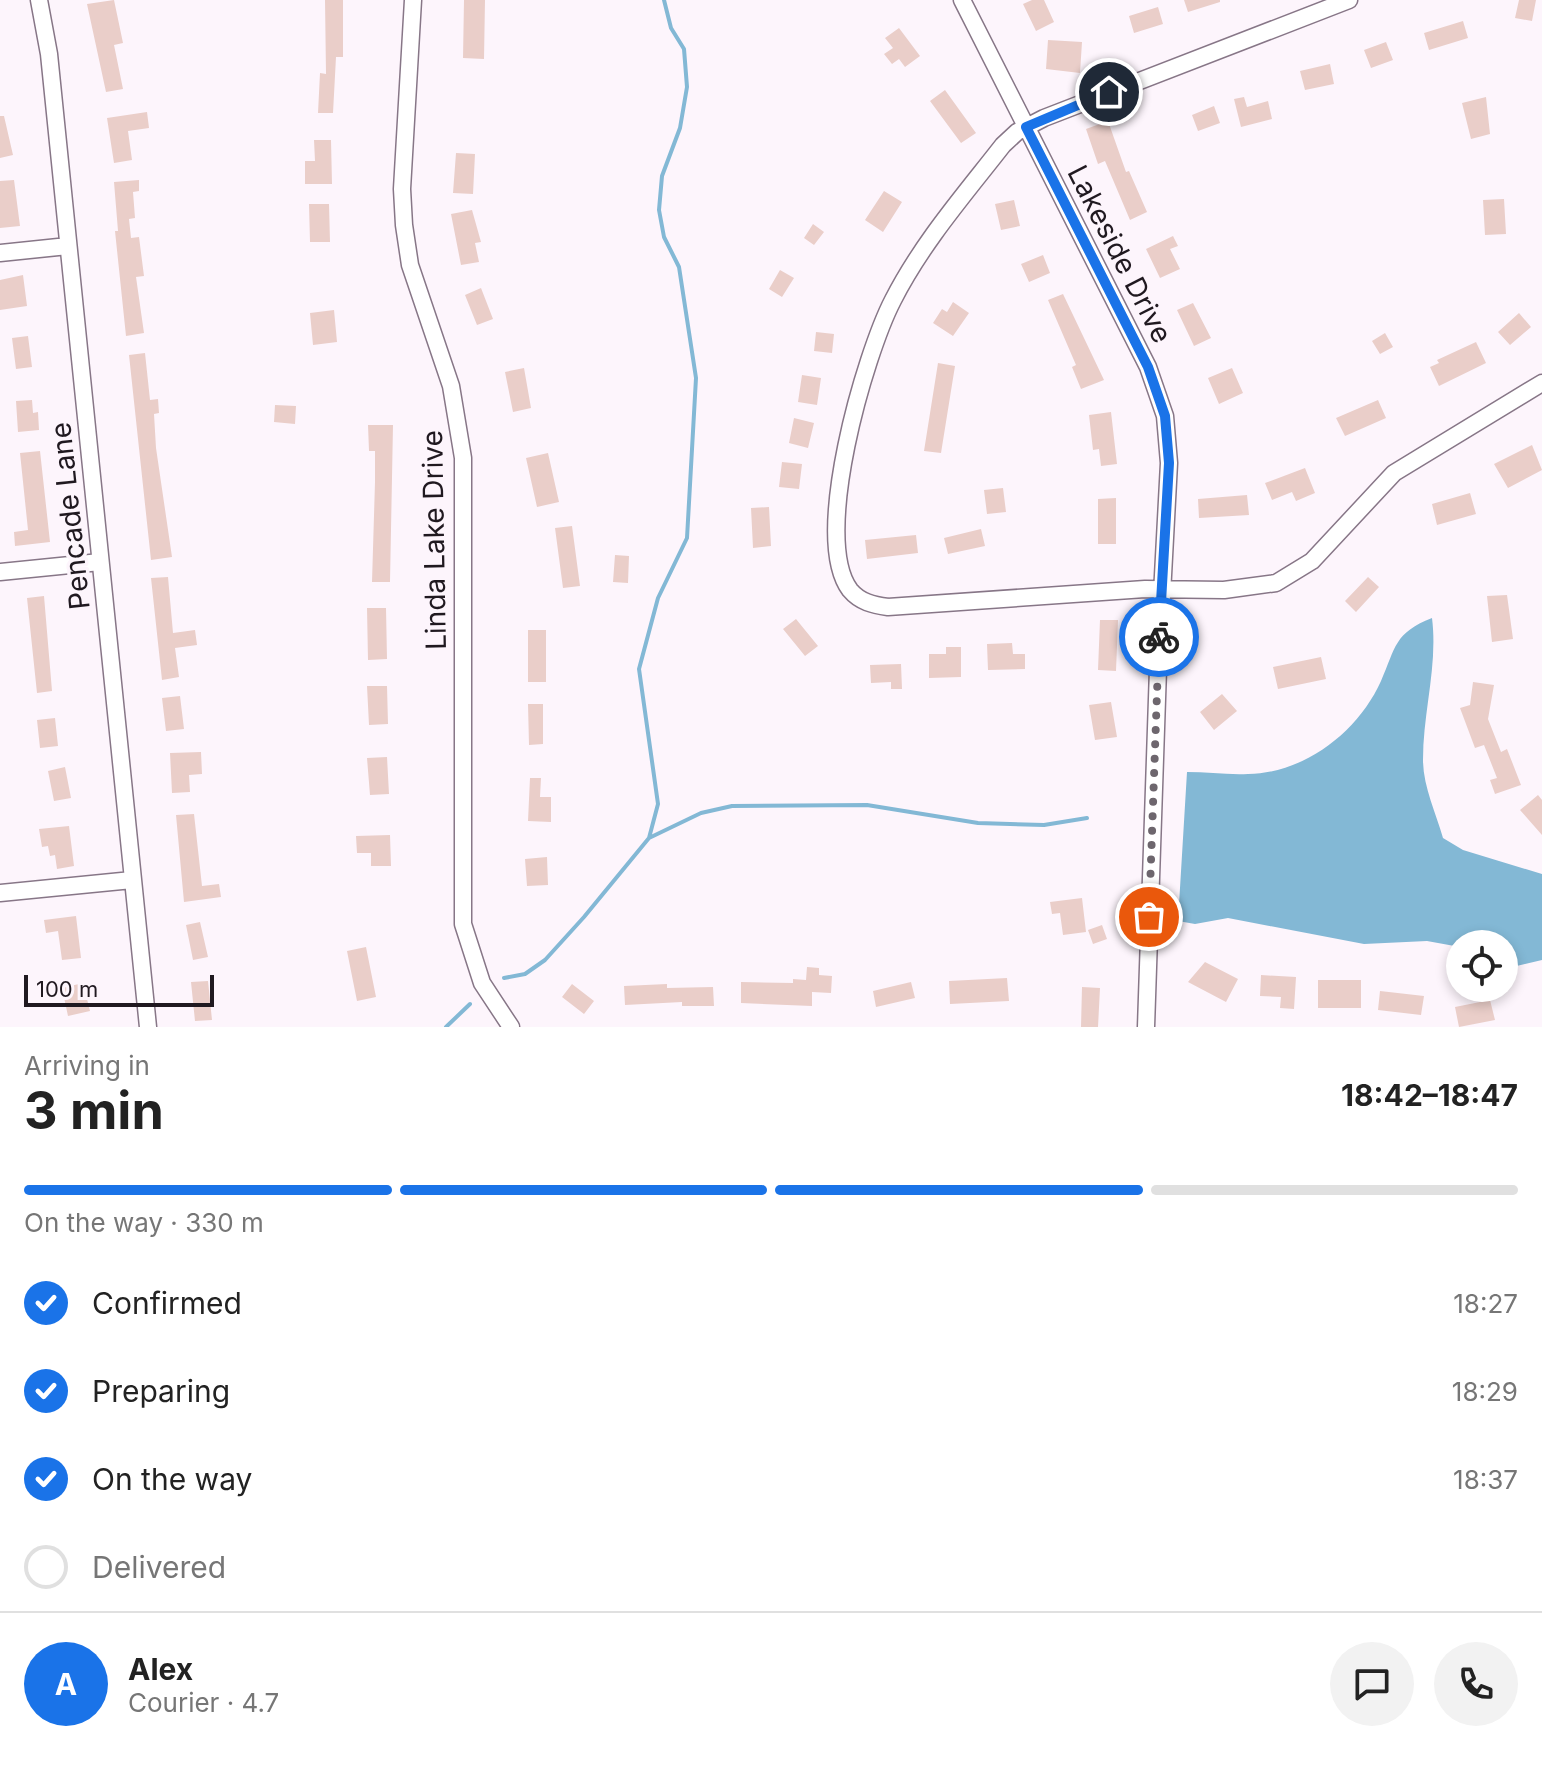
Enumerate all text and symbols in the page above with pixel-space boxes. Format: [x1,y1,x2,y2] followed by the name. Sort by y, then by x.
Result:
[1075,58,1143,126] pin
[1087,70,1131,114] icon: home
[1061,159,1179,349] street label: Lakeside Drive
[43,421,97,611] street label: Pencade Lane
[415,430,453,650] street label: Linda Lake Drive
[1119,597,1199,677] courier
[1137,615,1181,659] icon: bike
[1115,883,1183,951] pin
[1127,895,1171,939] icon: bag
[1446,930,1518,1002] map controls
[1446,930,1518,1002] button: locate
[24,971,214,1007] scale bar
[36,976,98,1002] text: 100 m
[24,1050,150,1081] text: Arriving in
[1341,1077,1518,1113] text: 18:42–18:47
[24,1079,164,1142] text: 3 min
[24,1207,264,1238] text: On the way · 330 m
[24,1281,68,1325] icon: check
[92,1285,242,1321] text: Confirmed
[1453,1288,1518,1319] text: 18:27
[24,1369,68,1413] icon: check
[92,1373,230,1409] text: Preparing
[1452,1376,1518,1407] text: 18:29
[24,1457,68,1501] icon: check
[92,1461,252,1497] text: On the way
[1453,1464,1518,1495] text: 18:37
[92,1549,226,1585] text: Delivered
[1330,1642,1414,1726] button: chat
[1434,1642,1518,1726] button: phone
[128,1651,193,1687] text: Alex
[55,1666,77,1702] text: A
[128,1687,279,1718] text: Courier · 4.7

